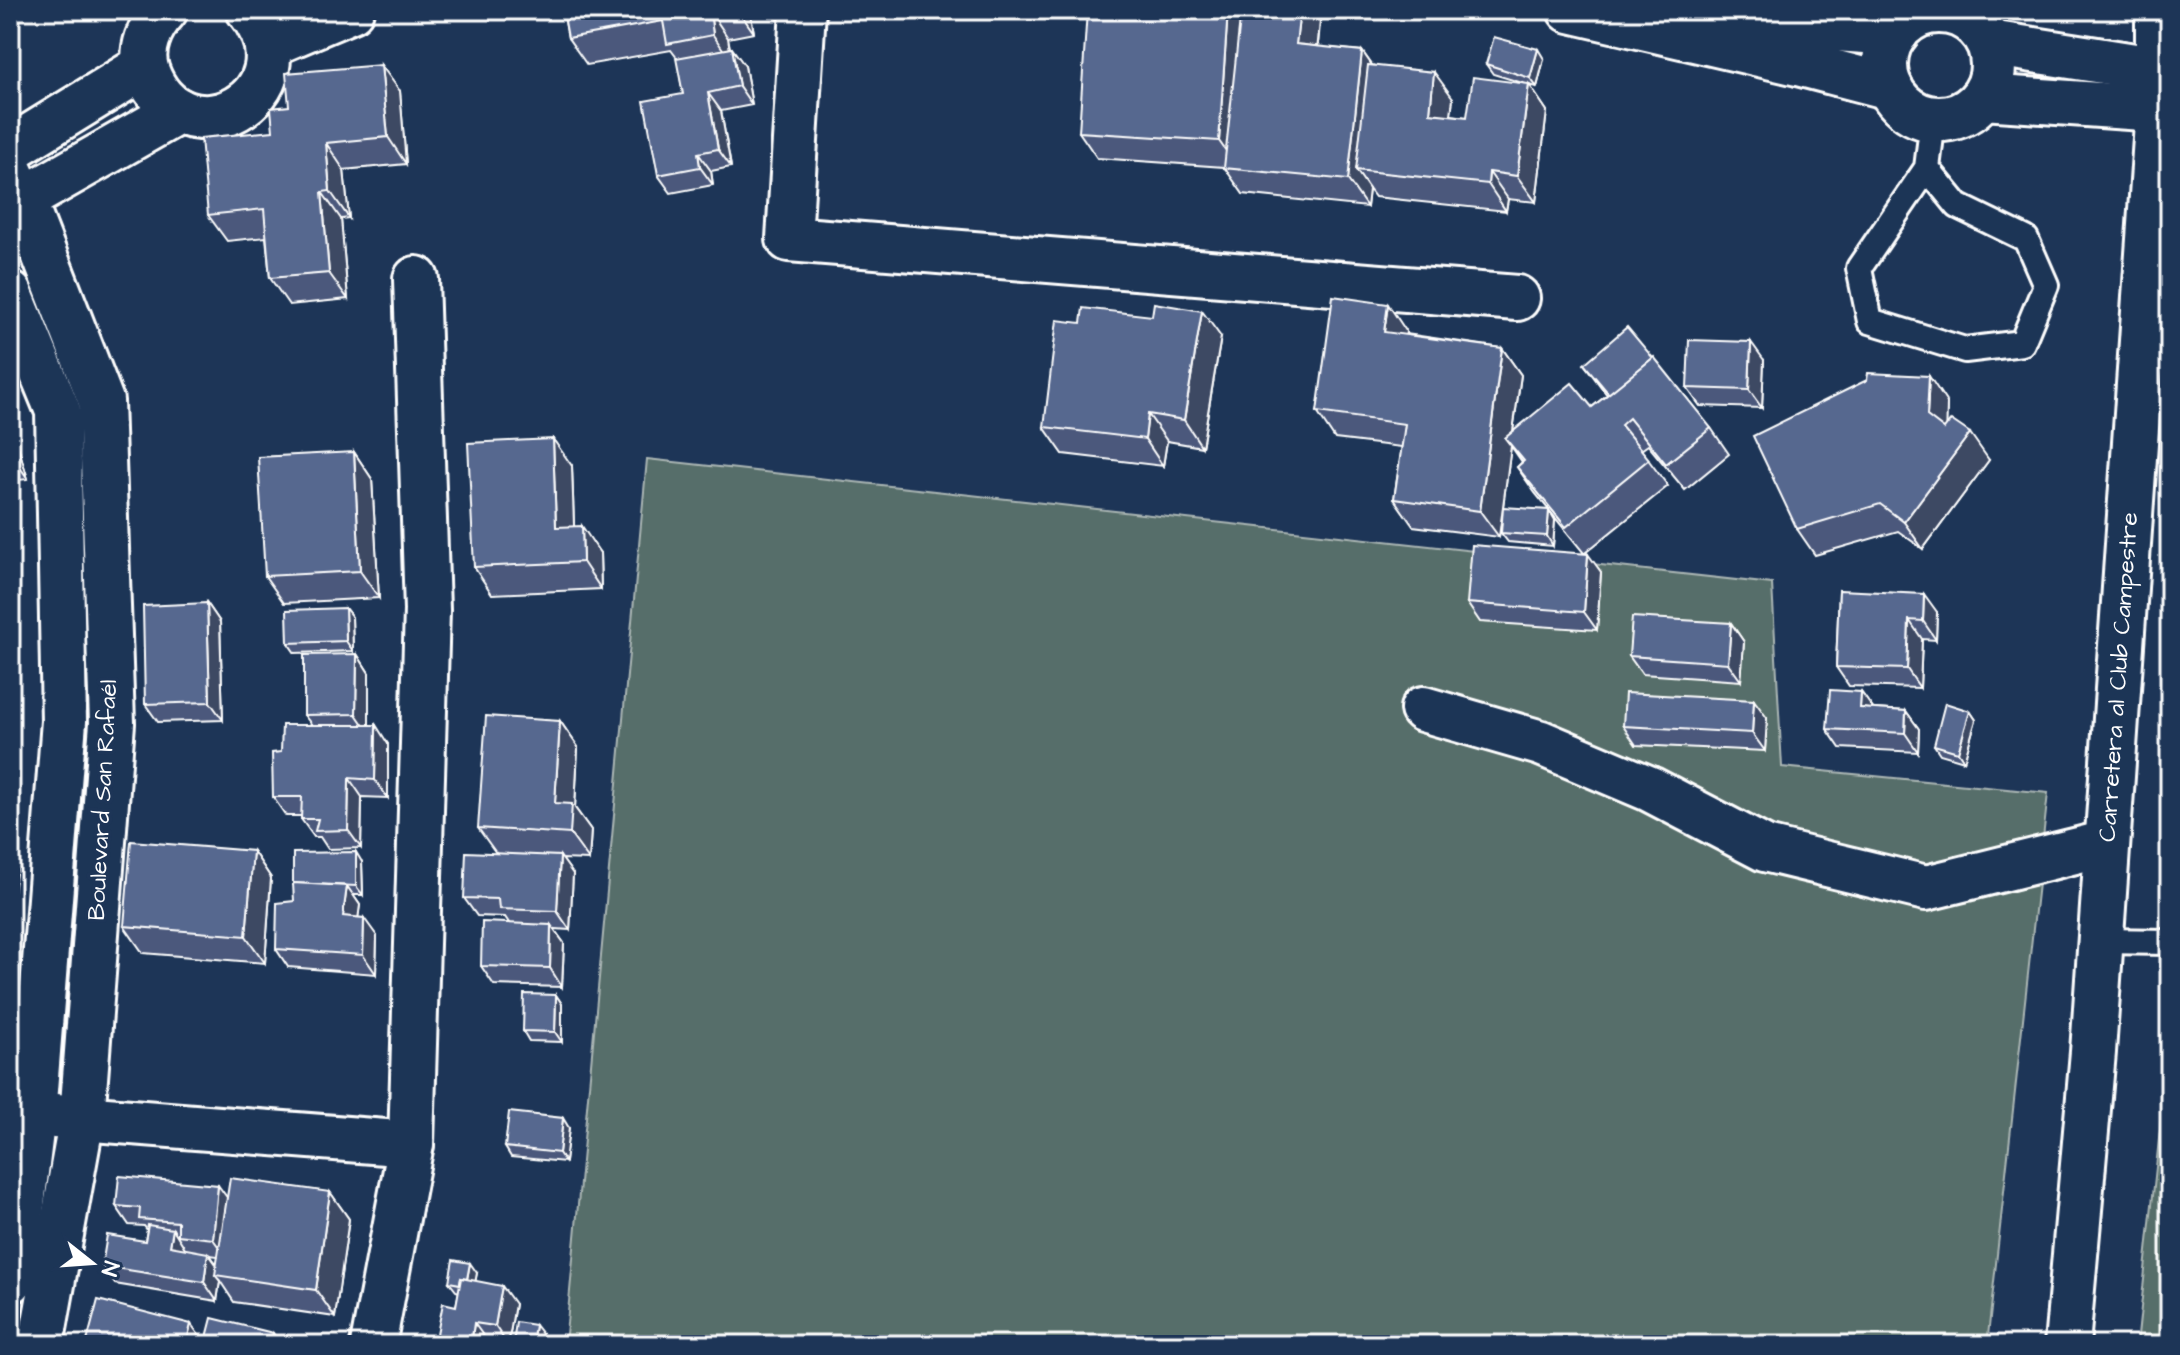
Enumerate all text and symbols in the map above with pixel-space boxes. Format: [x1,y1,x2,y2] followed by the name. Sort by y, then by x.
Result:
[2091,511,2147,843] street label: Carretera al Club Campestre
[80,679,126,921] street label: Boulevard San Rafaél
[52,1223,132,1303] north arrow
[93,1257,127,1280] text: N

